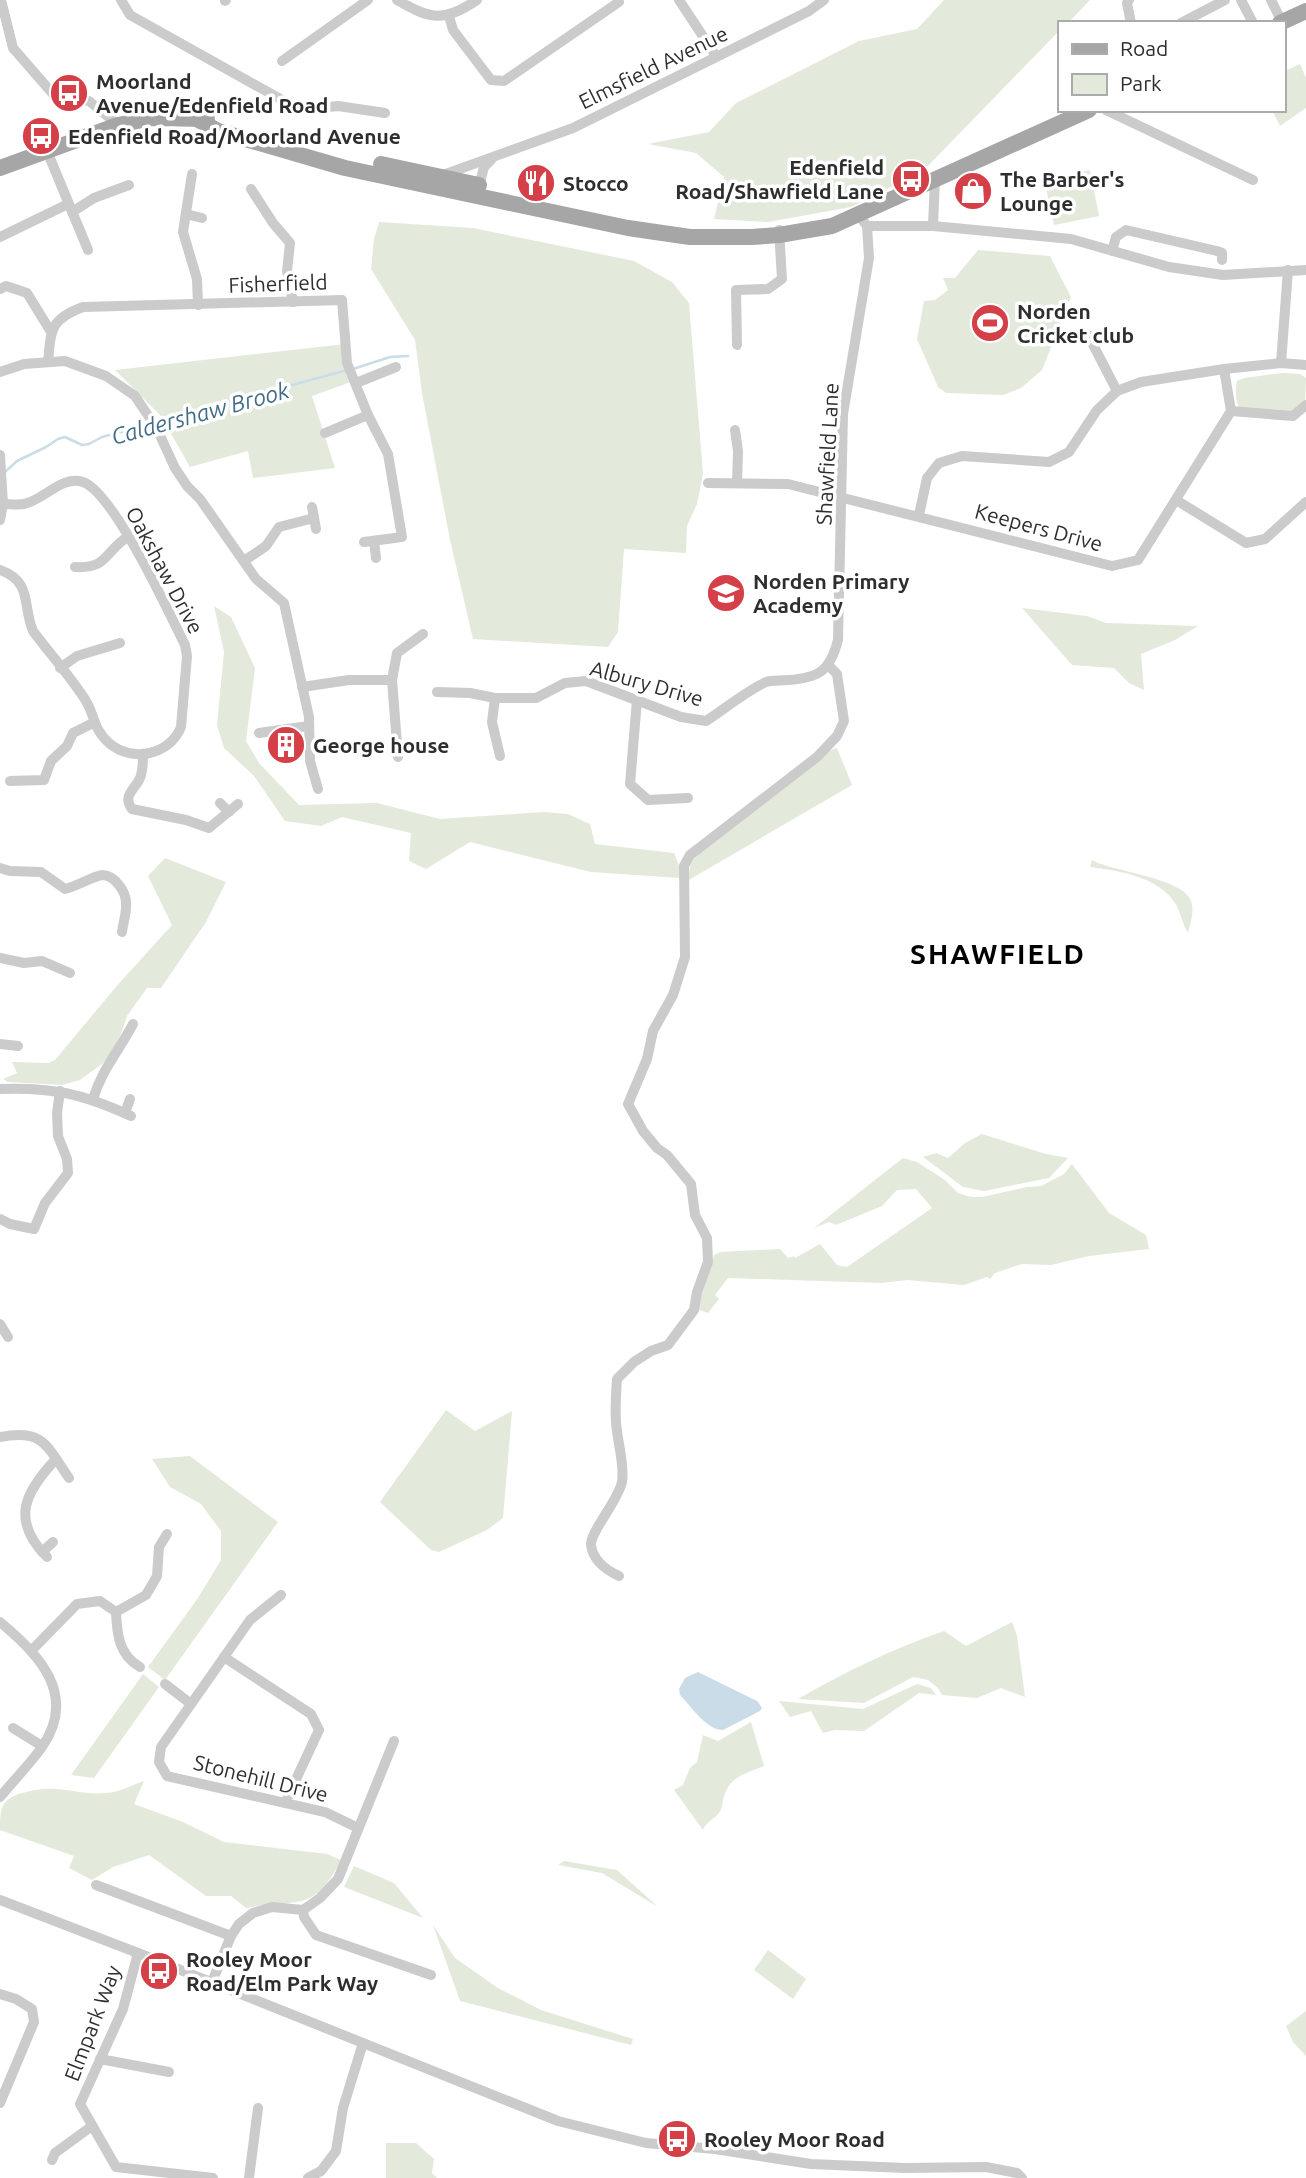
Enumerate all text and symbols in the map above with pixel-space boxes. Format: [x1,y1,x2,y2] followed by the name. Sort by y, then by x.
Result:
[575,21,731,113] street label: Elmsfield Avenue
[1058,21,1285,112] legend
[1120,36,1168,60] text: Road
[96,69,328,117] place label: Moorland Avenue/Edenfield Road
[1120,71,1162,95] text: Park
[48,72,90,114] bus stop icon: Moorland Avenue/Edenfield Road
[20,115,62,157] bus stop icon: Edenfield Road/Moorland Avenue
[68,124,401,148] place label: Edenfield Road/Moorland Avenue
[675,155,884,203] place label: Edenfield Road/Shawfield Lane
[890,158,932,200] bus stop icon: Edenfield Road/Shawfield Lane
[515,162,557,204] restaurant icon: Stocco
[1000,167,1124,215] place label: The Barber's Lounge
[952,170,994,212] shop icon: The Barber's Lounge
[563,171,629,195] place label: Stocco
[228,269,328,297] street label: Fisherfield
[1017,299,1134,347] place label: Norden Cricket club
[969,302,1011,344] sports icon: Norden Cricket club
[108,377,292,449] water label: Caldershaw Brook
[811,382,843,526] street label: Shawfield Lane
[973,498,1105,556] street label: Keepers Drive
[121,502,209,638] street label: Oakshaw Drive
[753,569,909,617] place label: Norden Primary Academy
[705,572,747,614] school or university icon: Norden Primary Academy
[588,655,706,711] street label: Albury Drive
[265,724,307,766] building icon: George house
[313,733,449,757] place label: George house
[910,938,1086,969] district label: SHAWFIELD
[191,1750,331,1806] street label: Stonehill Drive
[186,1947,378,1995] place label: Rooley Moor Road/Elm Park Way
[138,1950,180,1992] bus stop icon: Rooley Moor Road/Elm Park Way
[59,1962,125,2084] street label: Elmpark Way
[656,2118,698,2160] bus stop icon: Rooley Moor Road
[704,2127,885,2151] place label: Rooley Moor Road

